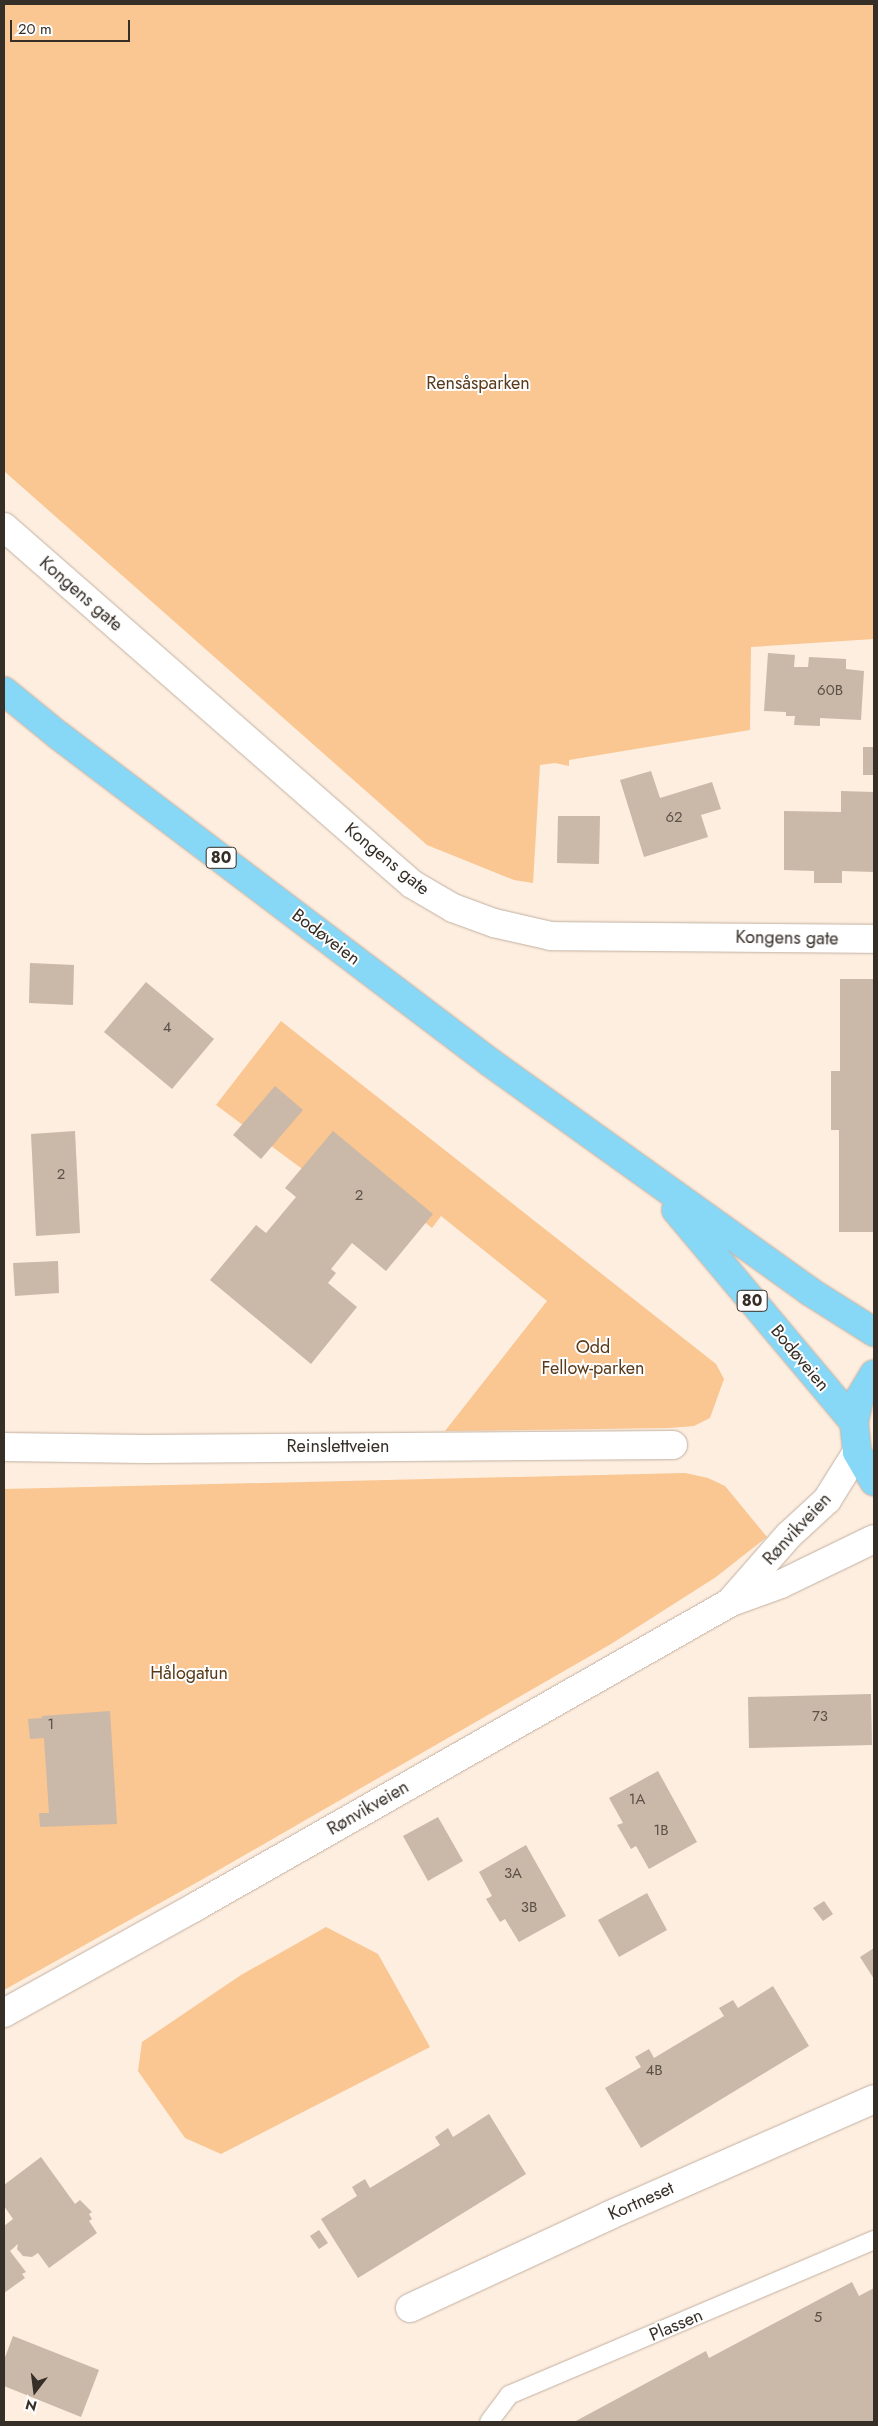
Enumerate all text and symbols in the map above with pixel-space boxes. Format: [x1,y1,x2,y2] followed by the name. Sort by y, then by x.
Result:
[12,10,132,42] scale bar
[18,18,52,40] text: 20 m
[426,372,530,394] park label: Rensåsparken
[35,552,127,636] street label: Kongens gate
[817,682,843,700] house number: 60B
[665,809,683,827] house number: 62
[340,818,434,900] street label: Kongens gate
[205,844,237,871] road number: 80
[288,904,364,970] street label: Bodøveien
[735,926,839,950] street label: Kongens gate
[163,1019,171,1037] house number: 4
[57,1166,65,1184] house number: 2
[355,1187,363,1205] house number: 2
[736,1288,768,1314] road number: 80
[766,1320,834,1396] street label: Bodøveien
[541,1337,645,1380] park label: Odd Fellow-parken
[286,1435,390,1457] street label: Reinslettveien
[758,1489,836,1569] street label: Rønvikveien
[150,1662,228,1684] park label: Hålogatun
[812,1708,828,1726] house number: 73
[48,1716,54,1734] house number: 1
[323,1776,413,1840] street label: Rønvikveien
[629,1791,645,1809] house number: 1A
[653,1822,669,1840] house number: 1B
[504,1865,522,1883] house number: 3A
[521,1899,537,1917] house number: 3B
[645,2062,663,2080] house number: 4B
[605,2177,677,2225] street label: Kortneset
[646,2304,706,2346] street label: Plassen
[814,2309,822,2327] house number: 5
[10,2366,60,2416] north arrow
[23,2394,39,2417] text: N

